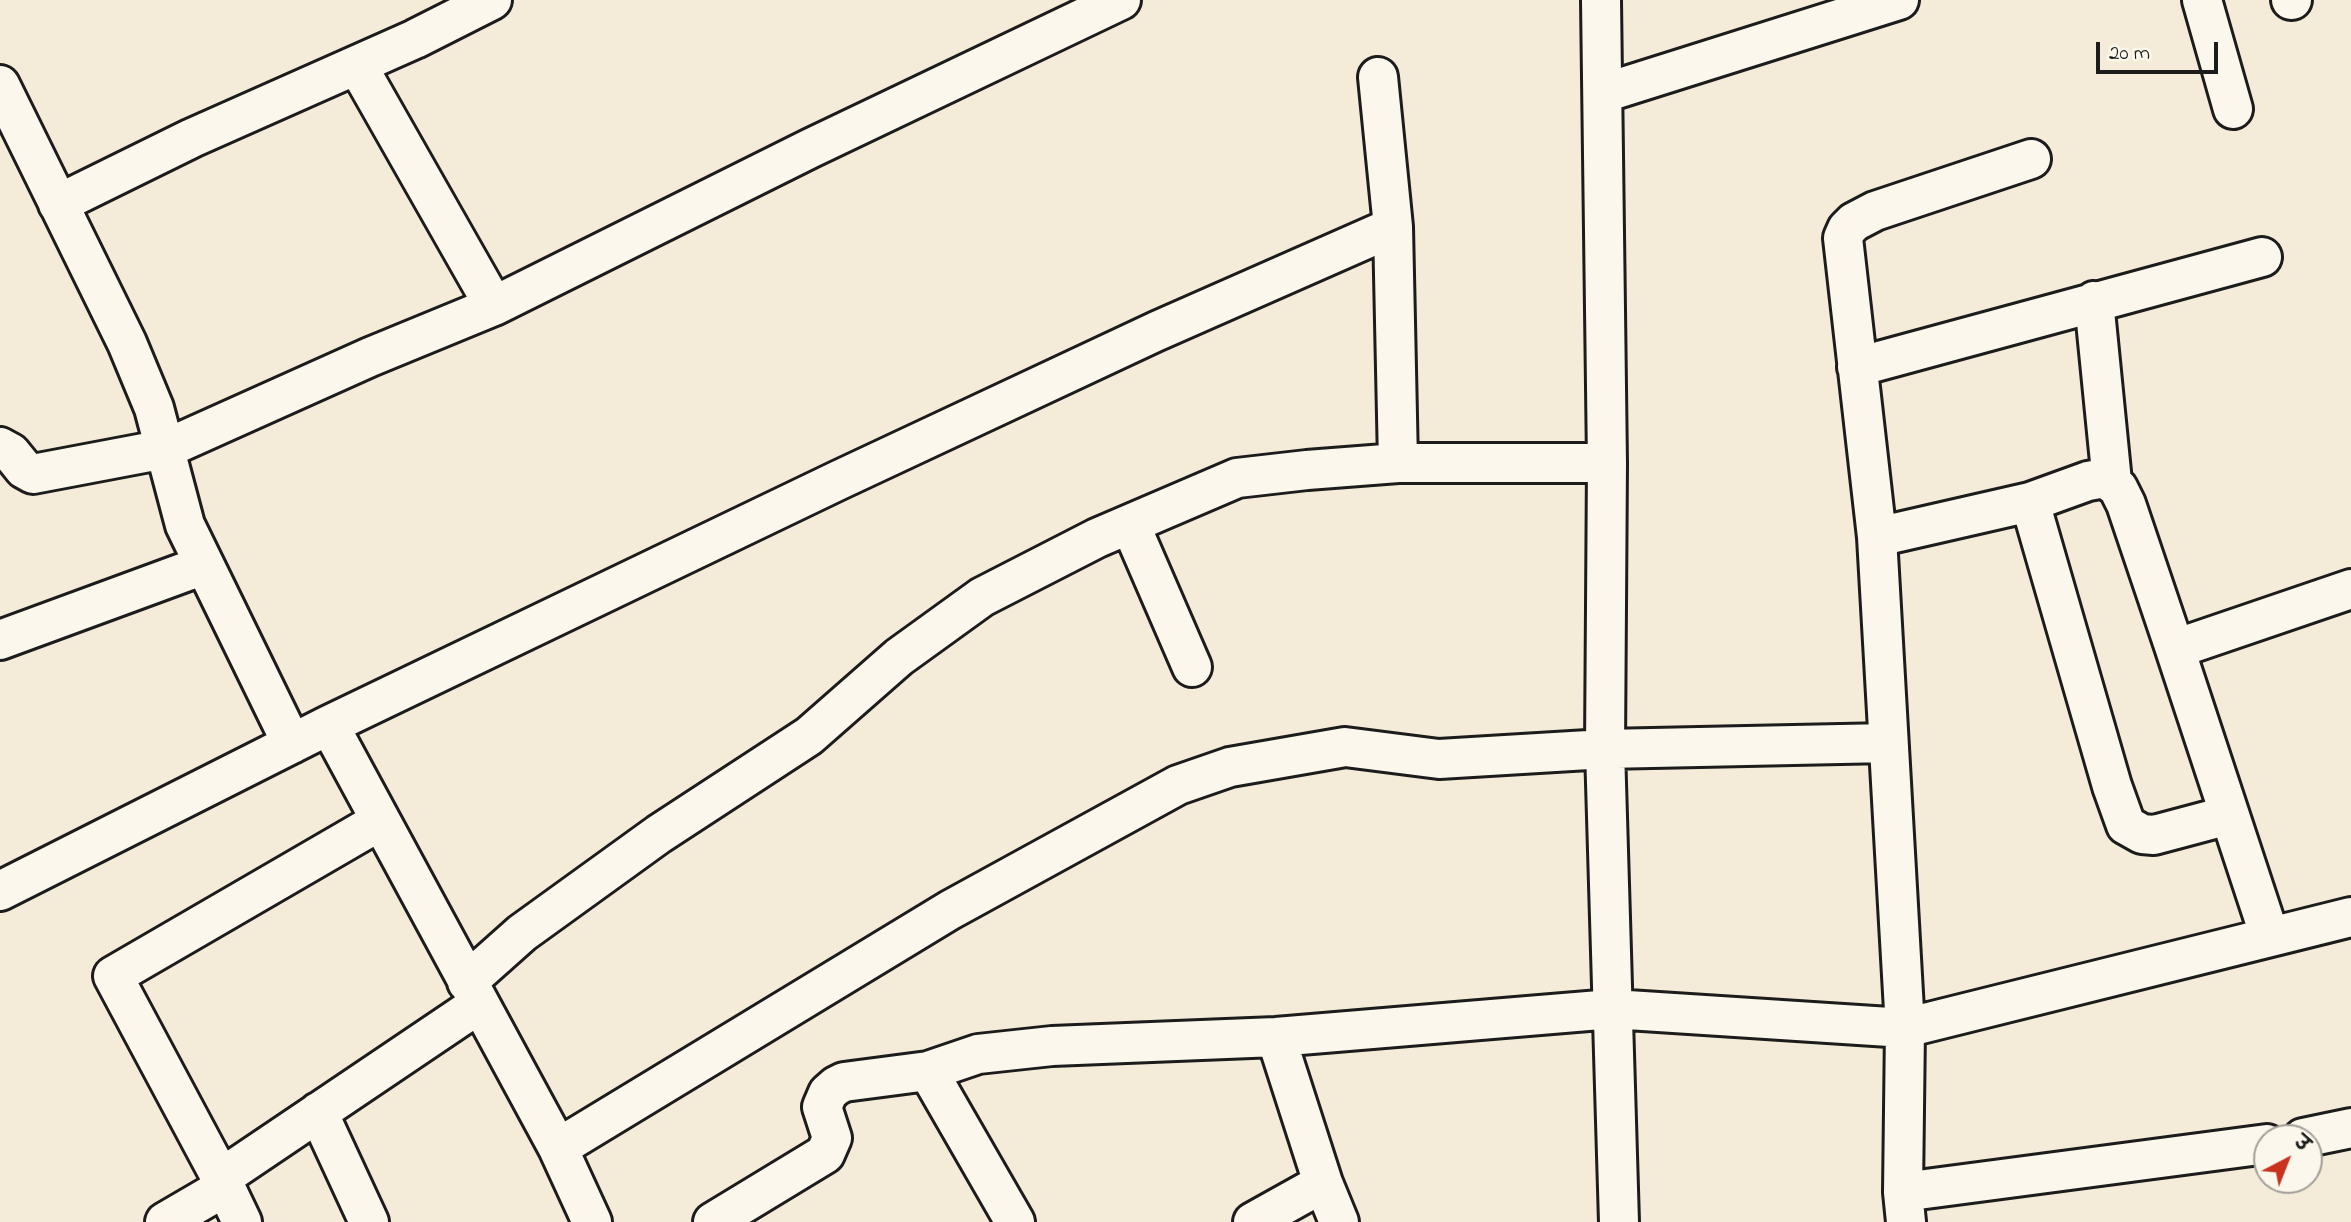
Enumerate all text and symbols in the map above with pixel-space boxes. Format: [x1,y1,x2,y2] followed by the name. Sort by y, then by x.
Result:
[2099,28,2222,72] scale bar
[2109,39,2150,69] text: 20 m
[2253,1124,2323,1194] north arrow
[2287,1130,2315,1159] text: उ

